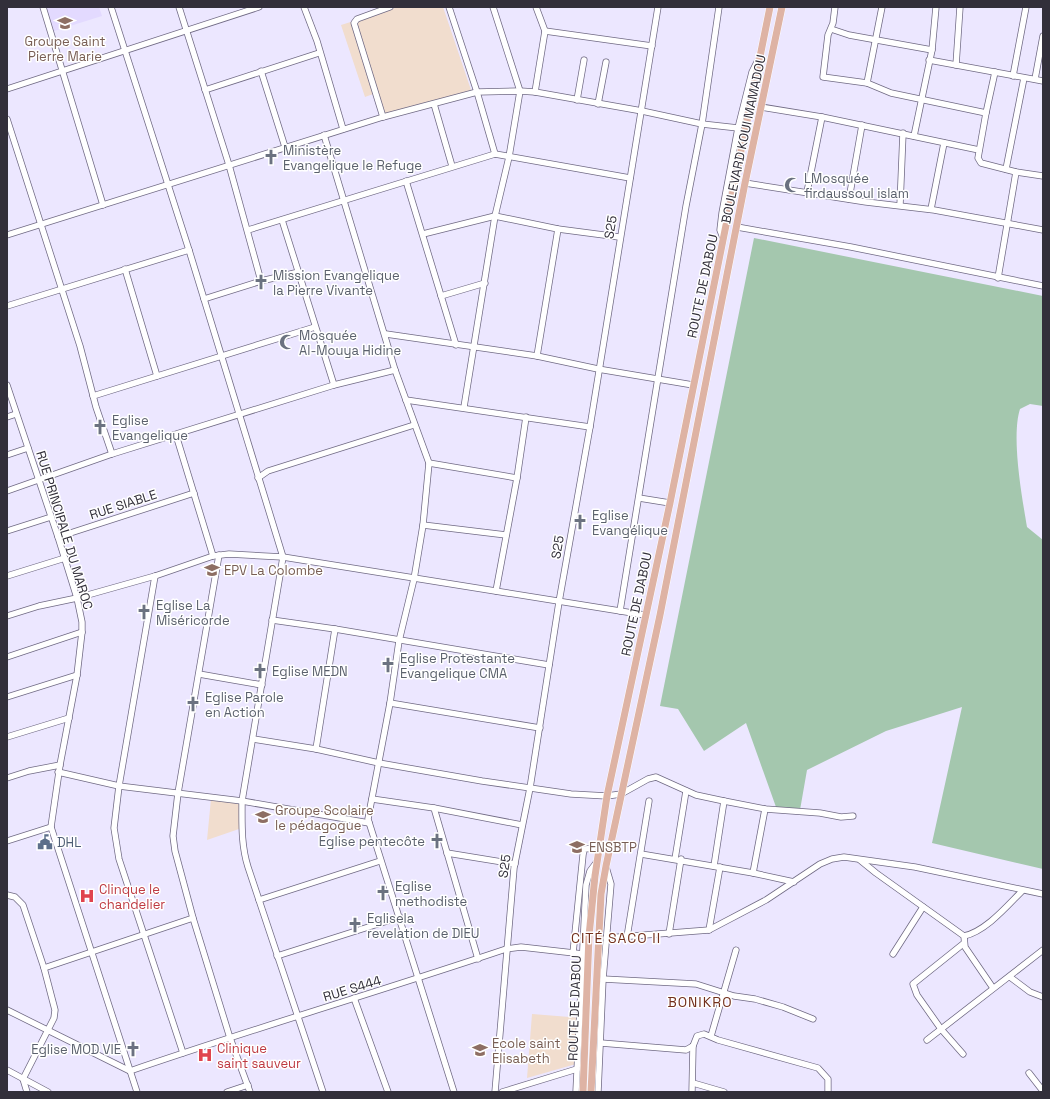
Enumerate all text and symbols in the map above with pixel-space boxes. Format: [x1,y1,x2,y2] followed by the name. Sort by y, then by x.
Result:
[56,14,74,32] school or university icon: Groupe Saint Pierre Marie
[24,33,106,65] place label: Groupe Saint Pierre Marie
[717,53,770,225] street label: BOULEVARD KOUI MAMADOU
[283,142,422,174] place label: Ministère Evangelique le Refuge
[262,148,280,166] church icon: Ministère Evangelique le Refuge
[804,170,909,202] place label: LMosquée firdaussoul islam
[783,176,801,194] mosque icon: LMosquée firdaussoul islam
[600,214,621,240] street label: S25
[683,233,722,340] street label: ROUTE DE DABOU
[273,267,400,299] place label: Mission Evangelique la Pierre Vivante
[252,273,270,291] church icon: Mission Evangelique la Pierre Vivante
[299,327,401,359] place label: Mosquée Al-Mouya Hidine
[278,333,296,351] mosque icon: Mosquée Al-Mouya Hidine
[112,412,188,444] place label: Eglise Evangelique
[91,418,109,436] church icon: Eglise Evangelique
[32,449,97,612] street label: RUE PRINCIPALE DU MAROC
[87,486,159,523] street label: RUE SIABLE
[592,507,668,539] place label: Eglise Evangélique
[571,513,589,531] church icon: Eglise Evangélique
[547,534,568,560] street label: S25
[617,551,656,658] street label: ROUTE DE DABOU
[203,561,221,579] school or university icon: EPV La Colombe
[224,562,323,579] place label: EPV La Colombe
[156,597,230,629] place label: Eglise La Miséricorde
[135,603,153,621] church icon: Eglise La Miséricorde
[400,650,515,682] place label: Eglise Protestante Evangelique CMA
[379,656,397,674] church icon: Eglise Protestante Evangelique CMA
[251,662,269,680] church icon: Eglise MEDN
[272,663,348,680] place label: Eglise MEDN
[205,689,284,721] place label: Eglise Parole en Action
[184,695,202,713] church icon: Eglise Parole en Action
[275,802,374,834] place label: Groupe Scolaire le pédagogue
[254,808,272,826] school or university icon: Groupe Scolaire le pédagogue
[428,832,446,850] church icon: Eglise pentecôte
[36,833,54,851] public building icon: DHL
[319,833,425,850] place label: Eglise pentecôte
[57,834,81,851] place label: DHL
[568,838,586,856] school or university icon: ENSBTP
[589,839,637,856] place label: ENSBTP
[494,853,515,879] street label: S25
[395,878,467,910] place label: Eglise methodiste
[99,881,165,913] place label: Clinque le chandelier
[374,884,392,902] church icon: Eglise methodiste
[78,887,96,905] hospital icon: Clinque le chandelier
[367,910,479,942] place label: Eglisela revelation de DIEU
[346,916,364,934] church icon: Eglisela revelation de DIEU
[571,929,661,947] district label: CITÉ SACO II
[564,955,585,1061] street label: ROUTE DE DABOU
[321,972,383,1005] street label: RUE S444
[667,993,733,1011] district label: BONIKRO
[492,1035,561,1067] place label: Ecole saint Elisabeth
[124,1040,142,1058] church icon: Eglise MOD VIE
[217,1040,301,1072] place label: Clinique saint sauveur
[31,1041,121,1058] place label: Eglise MOD VIE
[471,1041,489,1059] school or university icon: Ecole saint Elisabeth
[196,1046,214,1064] hospital icon: Clinique saint sauveur

